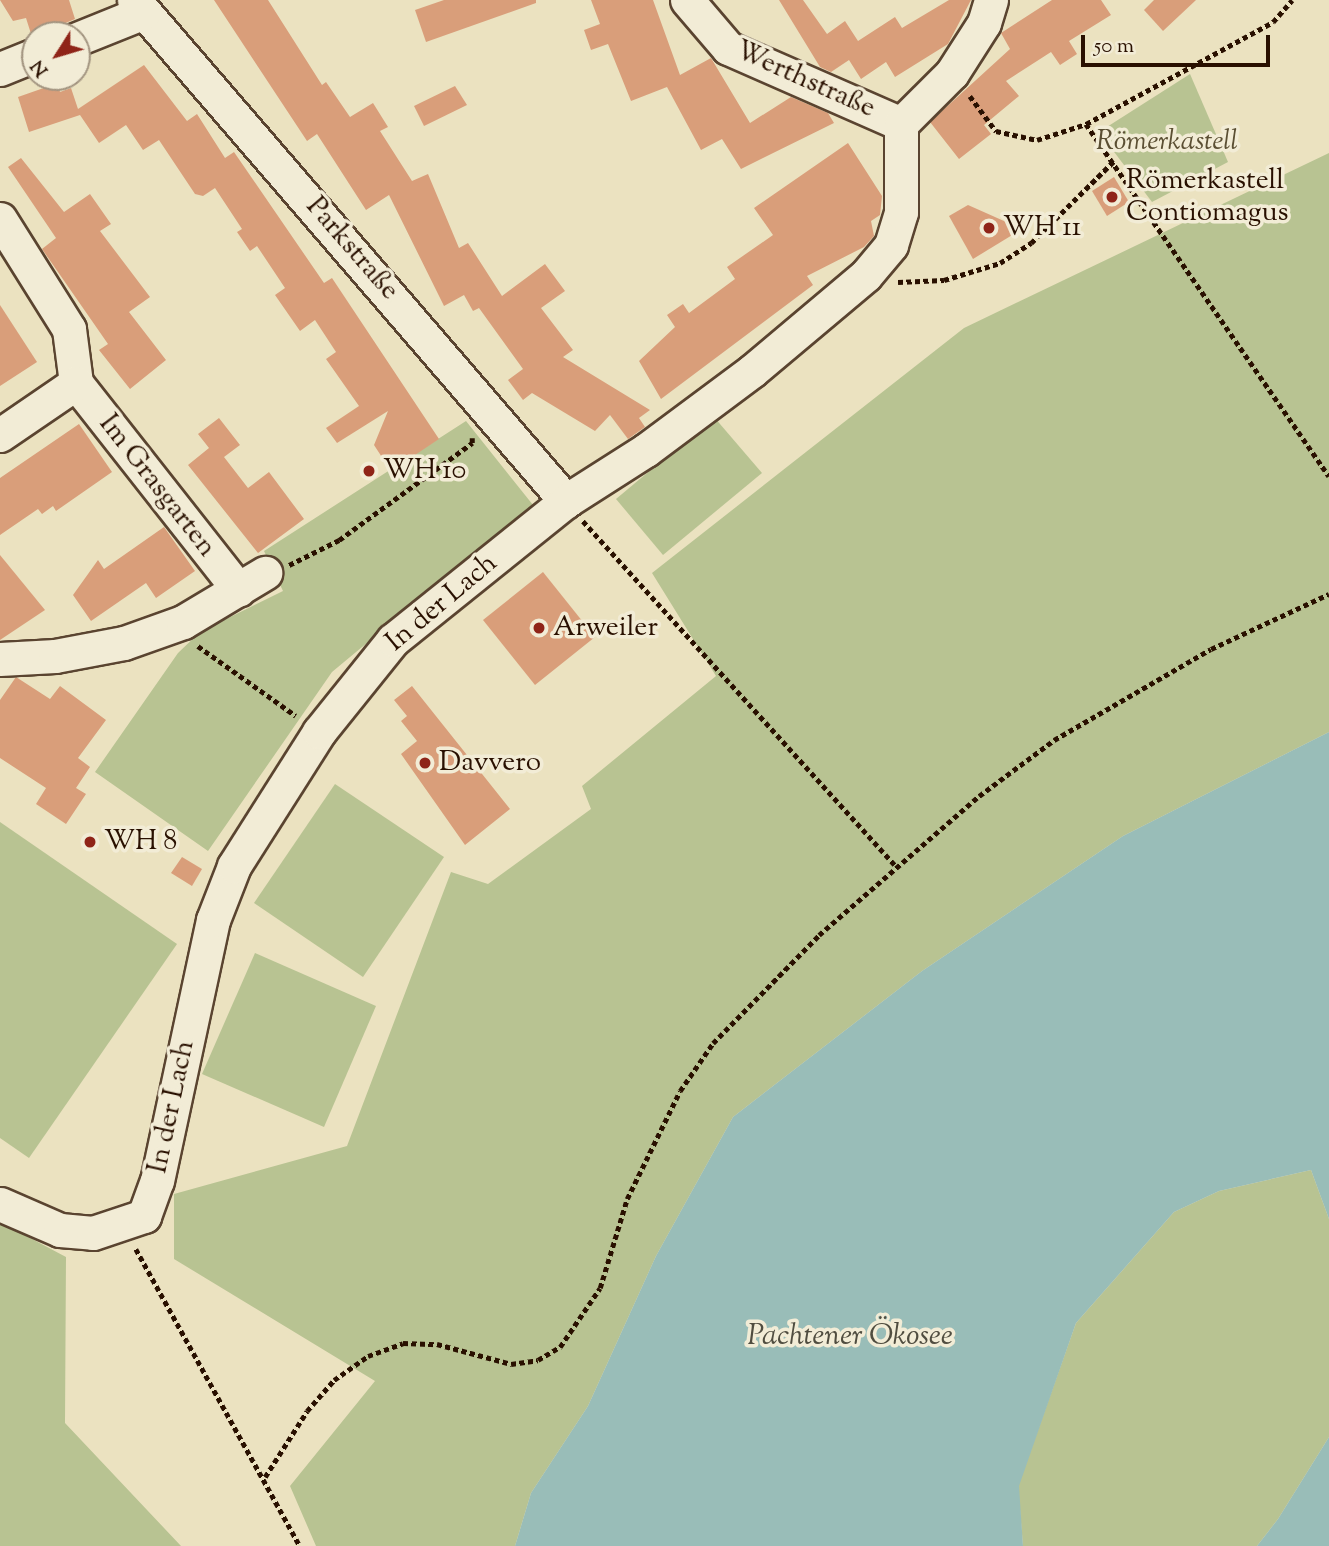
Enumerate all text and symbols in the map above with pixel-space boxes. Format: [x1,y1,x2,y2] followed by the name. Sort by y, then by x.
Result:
[21,21,91,91] north arrow
[1084,21,1273,65] scale bar
[1094,32,1134,62] text: 50 m
[730,34,880,126] street label: Werthstraße
[25,54,56,82] text: N
[1096,125,1238,159] park label: Römerkastell
[1126,164,1289,230] place label: Römerkastell Contiomagus
[1104,189,1120,205] marker: Römerkastell Contiomagus
[298,191,406,307] street label: Parkstraße
[1003,211,1081,245] place label: WH 11
[981,220,997,236] marker: WH 11
[91,408,223,564] street label: Im Grasgarten
[383,454,466,488] place label: WH 10
[361,463,377,479] marker: WH 10
[379,547,505,659] street label: In der Lach
[553,611,658,645] place label: Arweiler
[531,620,547,636] marker: Arweiler
[439,746,541,780] place label: Davvero
[417,755,433,771] marker: Davvero
[104,825,177,859] place label: WH 8
[82,834,98,850] marker: WH 8
[142,1037,202,1177] street label: In der Lach
[747,1319,953,1355] water label: Pachtener Ökosee

